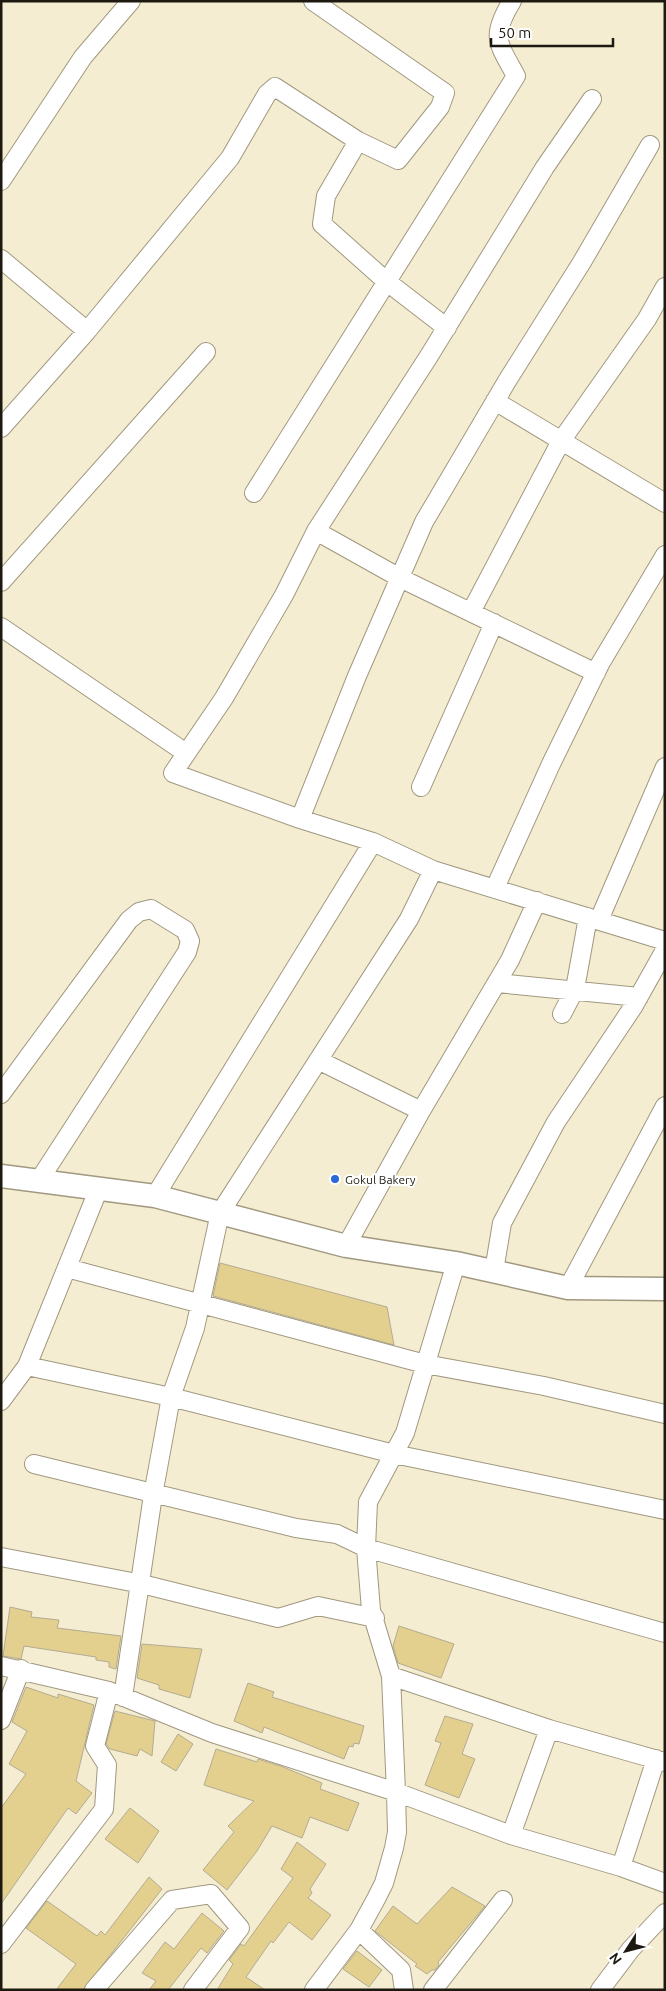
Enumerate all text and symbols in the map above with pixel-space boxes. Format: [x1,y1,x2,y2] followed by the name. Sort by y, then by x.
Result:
[491,15,614,47] scale bar
[498,24,531,41] text: 50 m
[329,1173,341,1185] marker: Gokul Bakery
[345,1173,416,1186] place label: Gokul Bakery
[601,1926,651,1976] north arrow
[606,1950,625,1968] text: N

